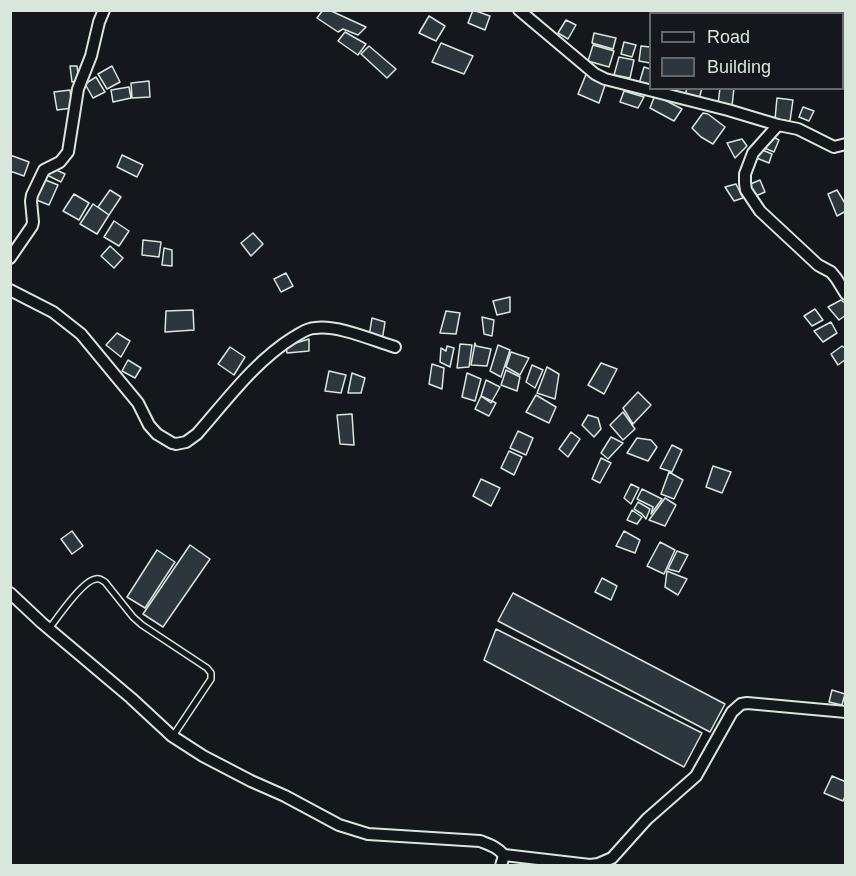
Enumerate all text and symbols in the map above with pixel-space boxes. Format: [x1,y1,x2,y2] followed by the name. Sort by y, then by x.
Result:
[649,12,844,90] legend
[707,27,750,47] text: Road
[707,57,771,77] text: Building

